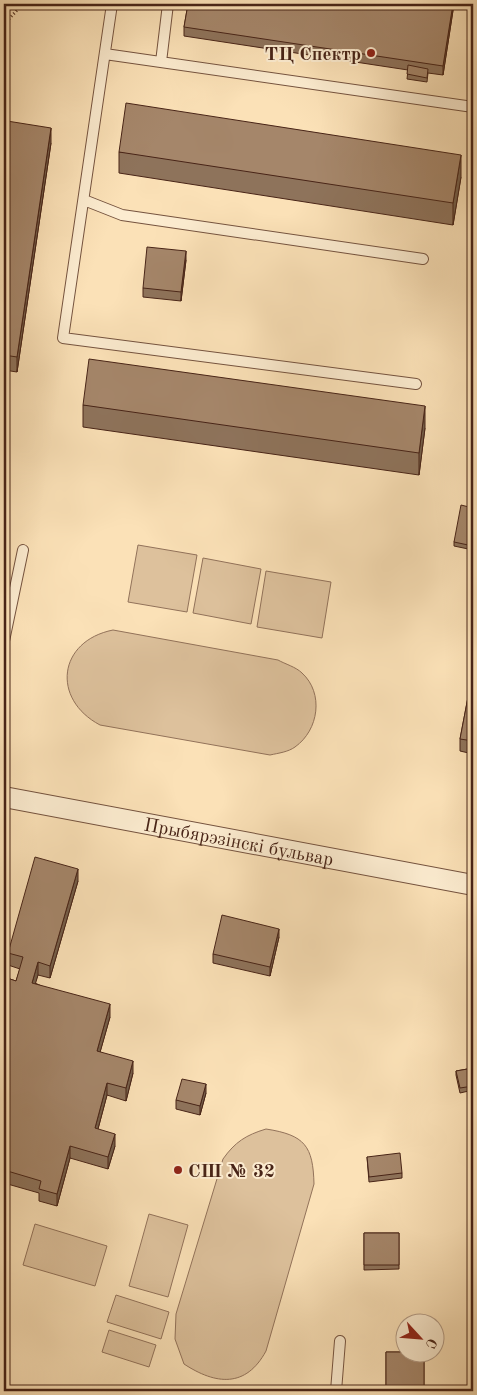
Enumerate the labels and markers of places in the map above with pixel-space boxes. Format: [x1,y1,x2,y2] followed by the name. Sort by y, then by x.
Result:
[265,46,361,65] place label: ТЦ Спектр
[365,47,377,59] marker: ТЦ Спектр
[188,1163,275,1182] place label: СШ № 32
[172,1164,184,1176] marker: СШ № 32

